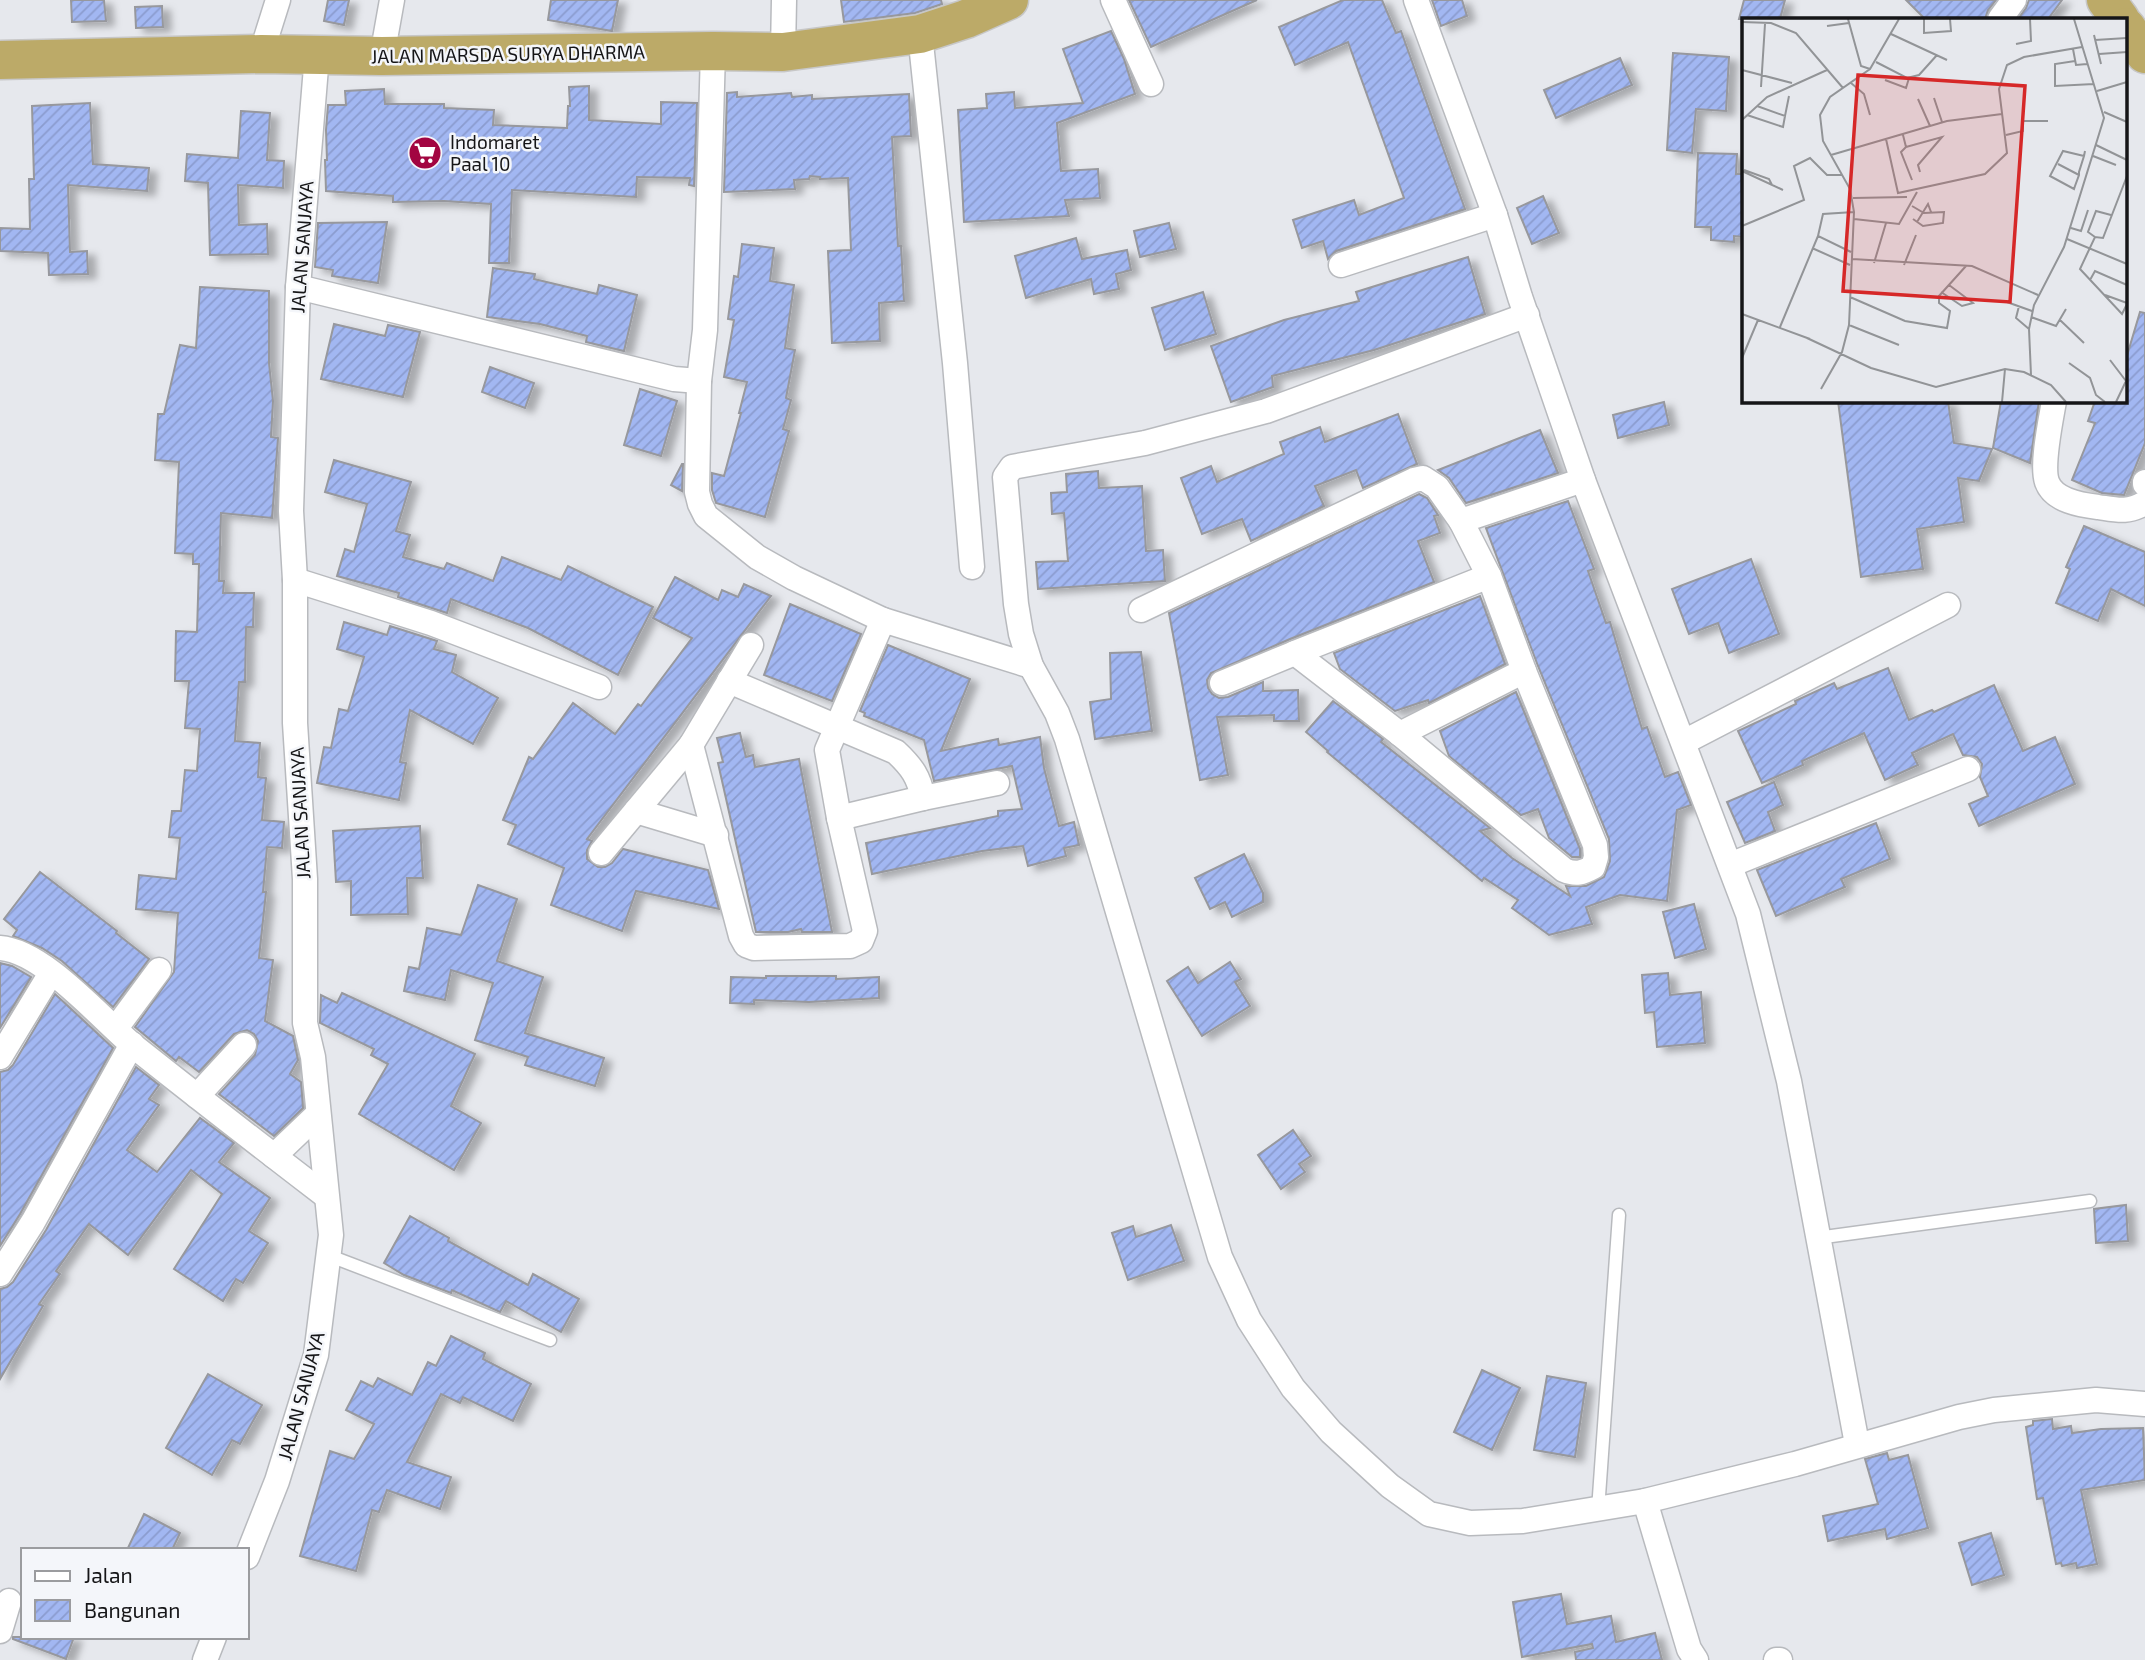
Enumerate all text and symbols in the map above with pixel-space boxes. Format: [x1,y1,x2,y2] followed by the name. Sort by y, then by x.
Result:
[1742,18,2128,402] inset map
[371,40,645,67] street label: JALAN MARSDA SURYA DHARMA
[450,130,540,175] place label: Indomaret Paal 10
[406,134,444,172] supermarket icon: Indomaret Paal 10
[285,180,318,314] street label: JALAN SANJAYA
[285,746,314,880] street label: JALAN SANJAYA
[272,1329,329,1463] street label: JALAN SANJAYA
[21,1548,248,1639] legend
[84,1562,133,1587] text: Jalan
[84,1597,180,1622] text: Bangunan

